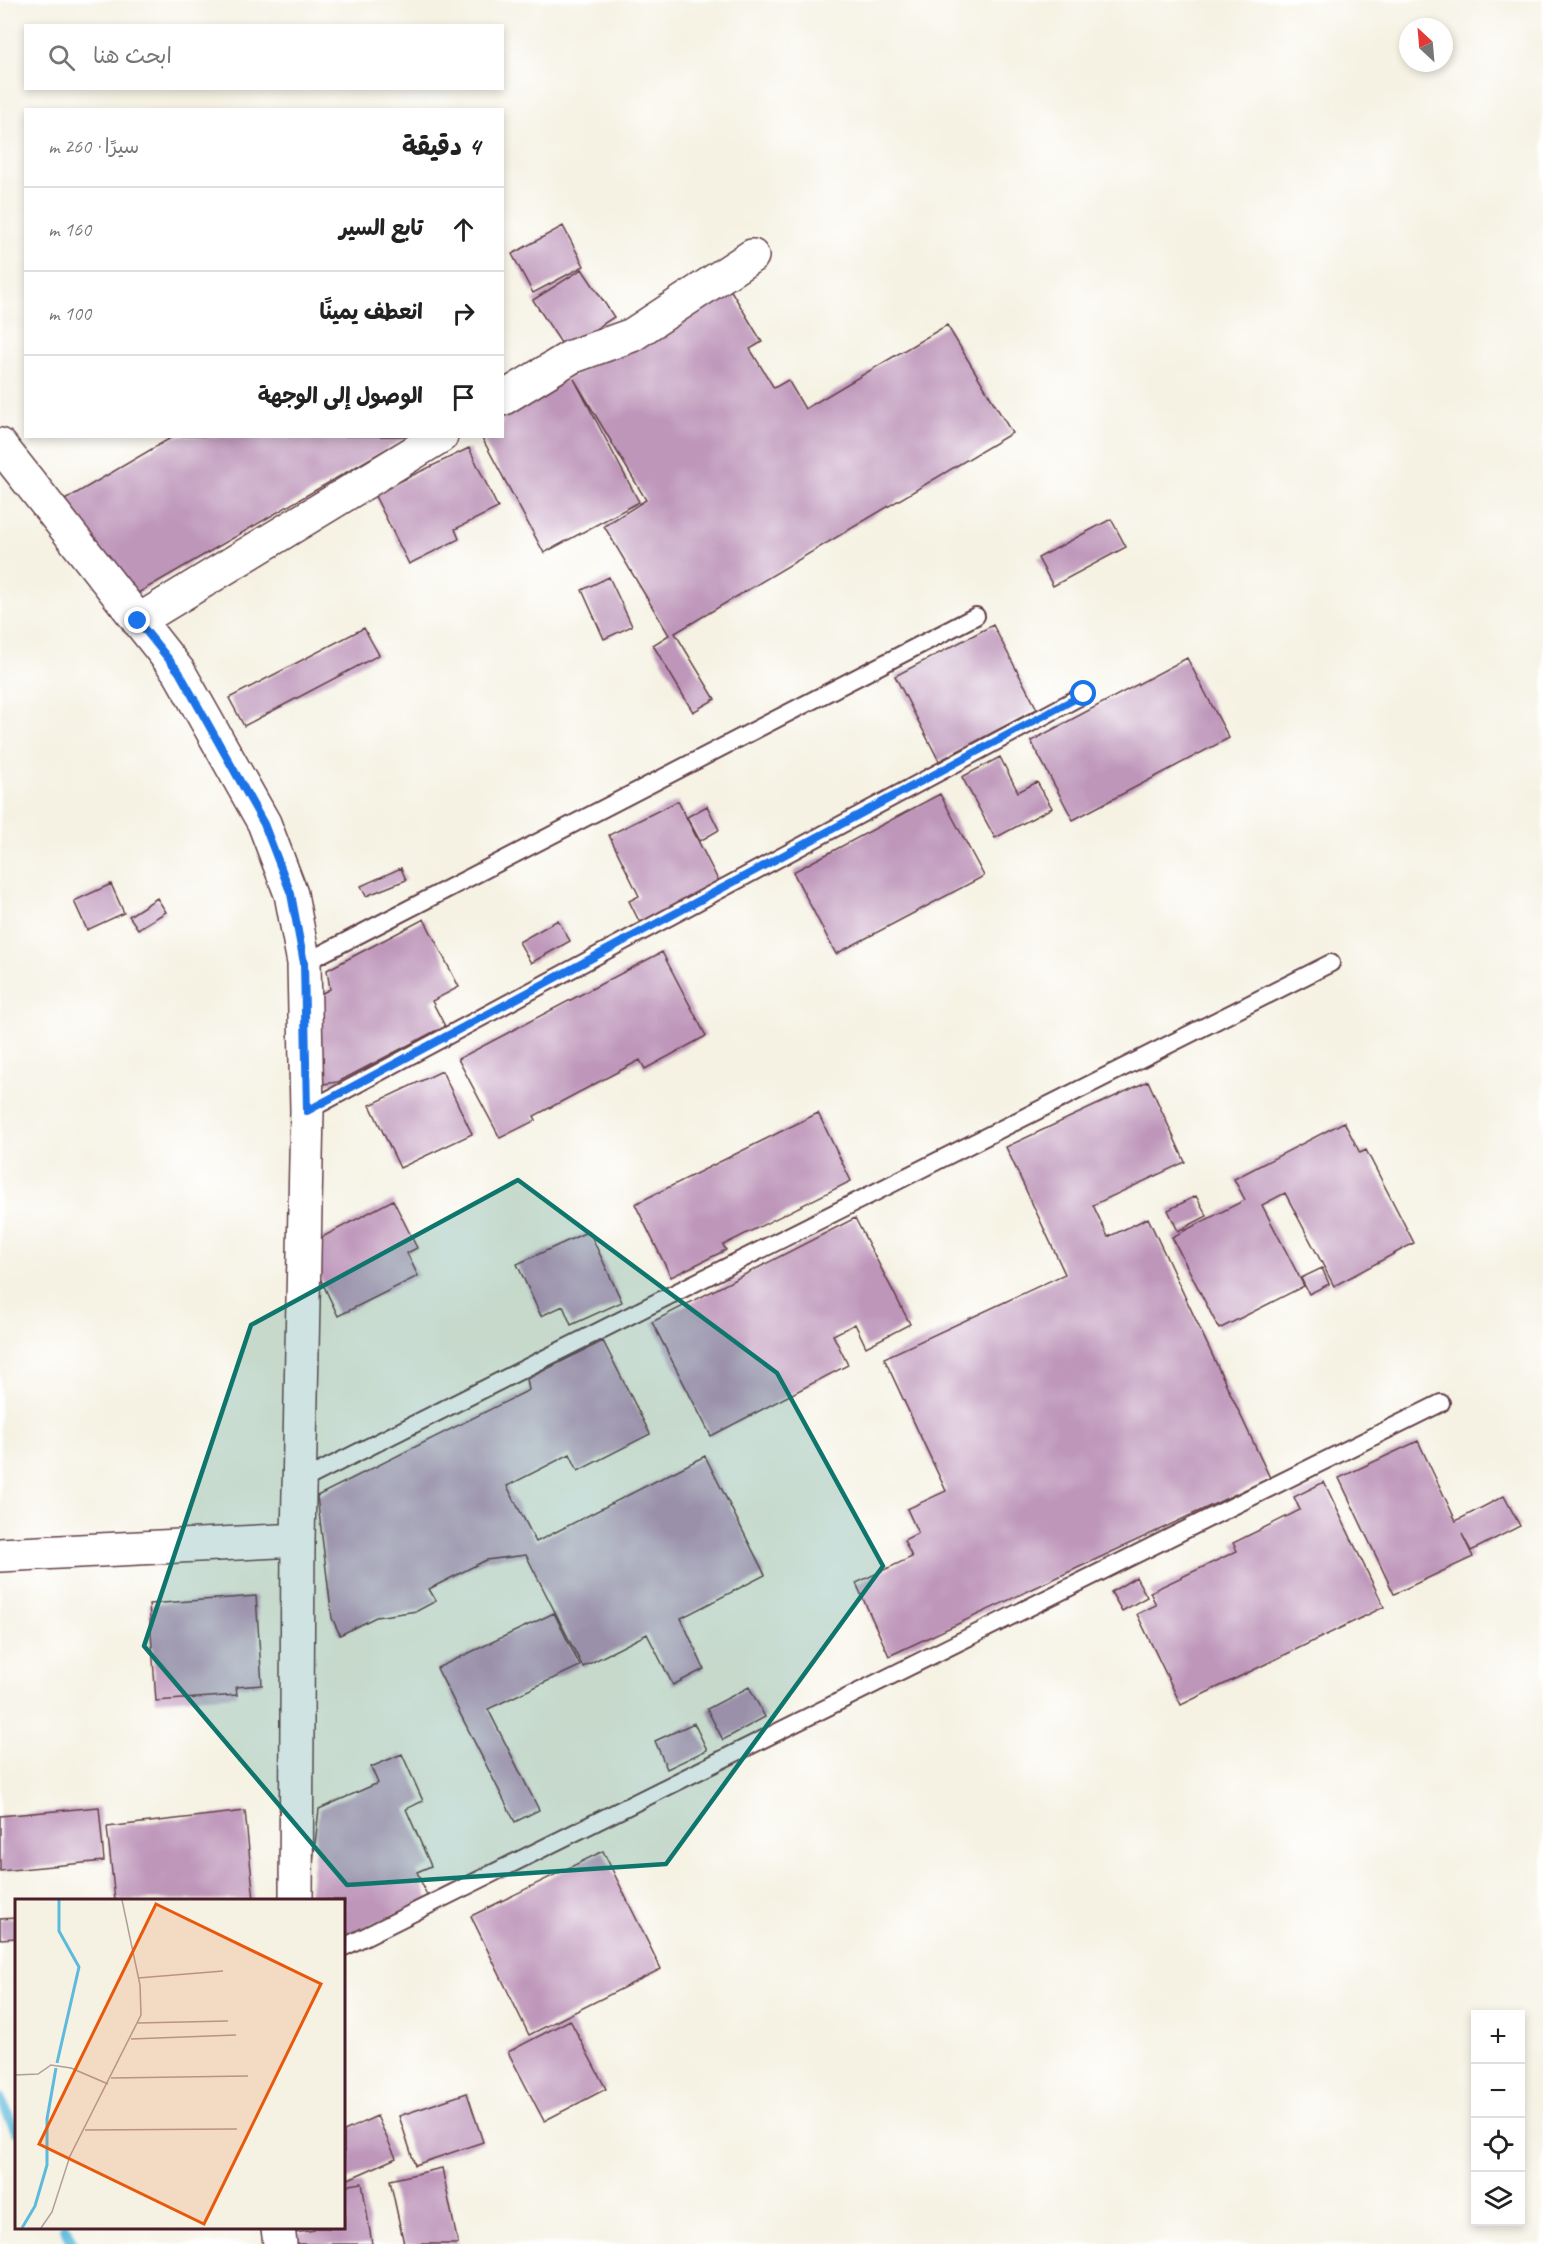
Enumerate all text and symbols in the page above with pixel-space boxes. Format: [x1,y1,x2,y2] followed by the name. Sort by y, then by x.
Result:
[1399,18,1453,72] north arrow
[24,24,504,90] search box
[45,41,78,74] icon: search
[93,42,172,70] text: ابحث هنا
[402,130,480,163] text: 4 دقيقة
[48,134,139,159] text: سيرًا · 260 m
[447,213,480,246] icon: ahead
[339,214,423,242] text: تابع السير
[48,217,91,242] text: 160 m
[447,297,480,330] icon: right
[319,298,423,326] text: انعطف يمينًا
[48,301,91,326] text: 100 m
[447,381,480,414] icon: arrive
[258,382,423,410] text: الوصول إلى الوجهة
[124,607,150,633] route end
[1070,680,1096,706] route start
[15,1899,345,2229] inset map
[1471,2010,1525,2226] map controls
[1471,2010,1525,2064] button: +
[1471,2064,1525,2118] button: −
[1471,2118,1525,2172] button: locate
[1471,2172,1525,2226] button: layers

